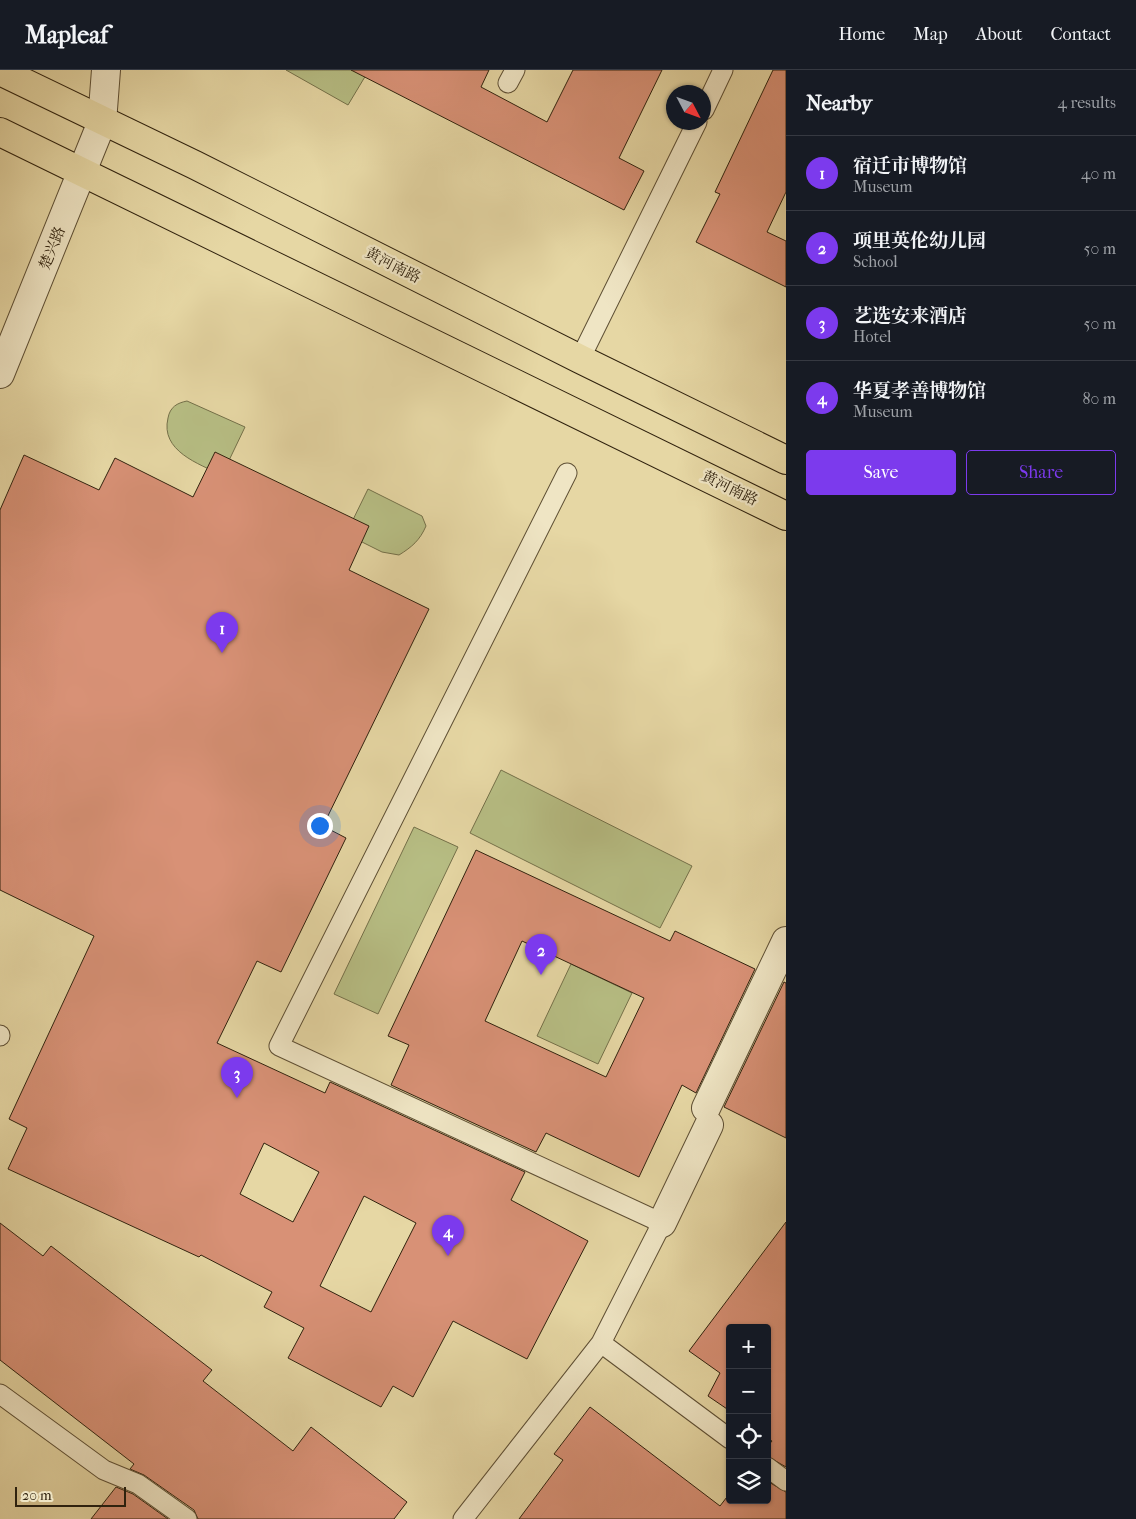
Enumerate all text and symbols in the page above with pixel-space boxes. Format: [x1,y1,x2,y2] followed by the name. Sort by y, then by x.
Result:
[25,21,108,49] text: Mapleaf
[838,24,885,45] text: Home
[913,24,948,45] text: Map
[976,24,1022,45] text: About
[1050,24,1111,45] text: Contact
[666,85,711,130] north arrow
[806,91,872,115] text: Nearby
[1058,93,1116,112] text: 4 results
[853,155,967,177] text: 宿迁市博物馆
[819,164,825,183] text: 1
[1081,164,1116,183] text: 40 m
[853,177,913,196] text: Museum
[35,224,69,272] street label: 楚兴路
[853,230,986,252] text: 项里英伦幼儿园
[818,239,826,258] text: 2
[1084,239,1116,258] text: 50 m
[362,243,424,287] street label: 黄河南路
[853,252,898,271] text: School
[853,305,967,327] text: 艺选安来酒店
[819,314,825,333] text: 3
[1084,314,1116,333] text: 50 m
[853,327,891,346] text: Hotel
[853,380,986,402] text: 华夏孝善博物馆
[817,389,827,408] text: 4
[1082,389,1116,408] text: 80 m
[853,402,913,421] text: Museum
[806,450,956,495] button: Save
[966,450,1116,495] button: Share
[699,467,761,509] street label: 黄河南路
[206,612,238,653] pin: 1
[307,813,333,839] your location
[525,934,557,975] pin: 2
[221,1057,253,1098] pin: 3
[432,1215,464,1256] pin: 4
[726,1324,771,1504] map controls
[726,1324,771,1369] button: +
[726,1369,771,1414] button: −
[726,1414,771,1459] button: locate
[726,1459,771,1504] button: layers
[15,1484,126,1507] scale bar
[22,1487,52,1504] text: 20 m

